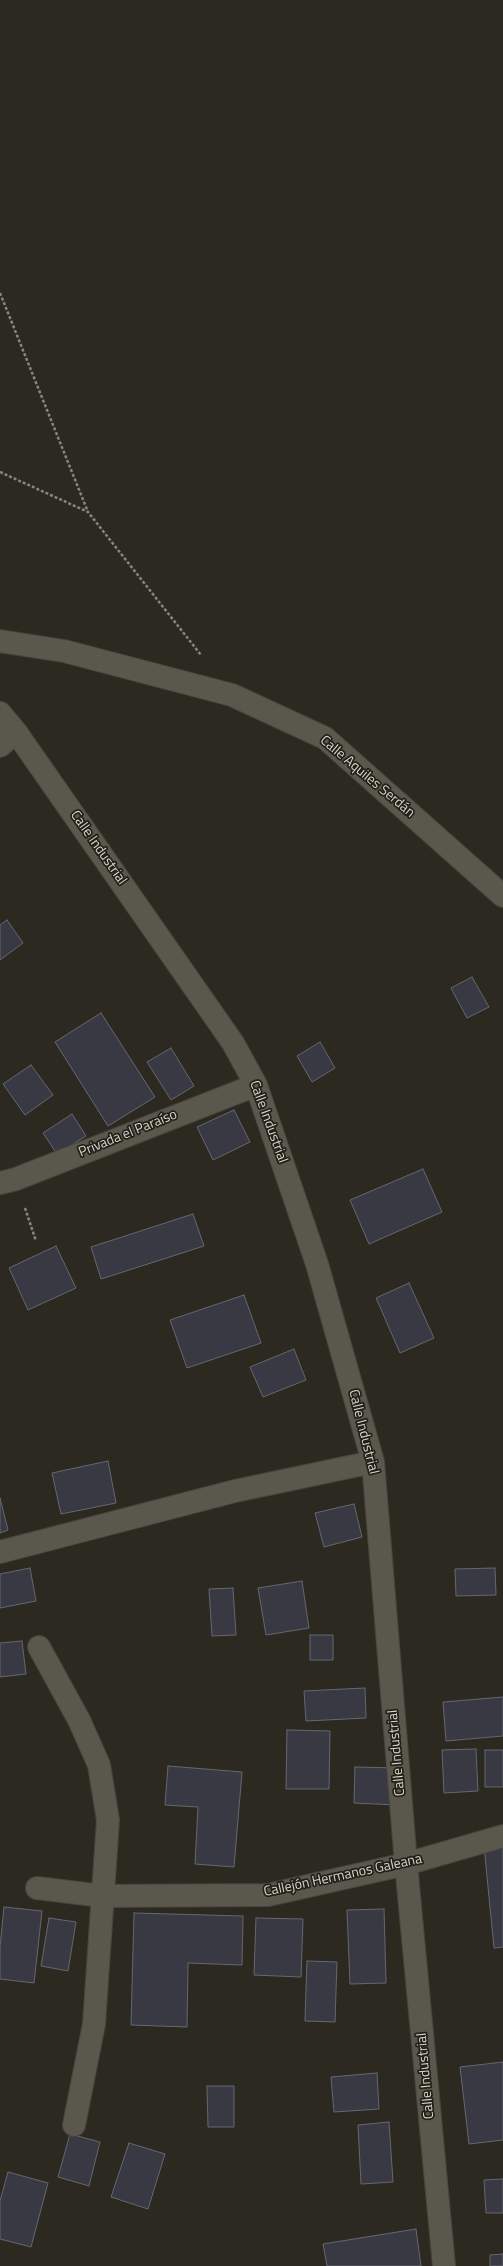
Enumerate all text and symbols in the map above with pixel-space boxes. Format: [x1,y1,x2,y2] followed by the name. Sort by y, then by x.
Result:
[316,732,418,822] street label: Calle Aquiles Serdán
[66,808,130,888] street label: Calle Industrial
[245,1078,291,1166] street label: Calle Industrial
[76,1107,180,1161] street label: Privada el Paraíso
[344,1388,382,1476] street label: Calle Industrial
[385,1709,409,1797] street label: Calle Industrial
[262,1851,424,1901] street label: Callejón Hermanos Galeana
[414,2032,438,2120] street label: Calle Industrial

